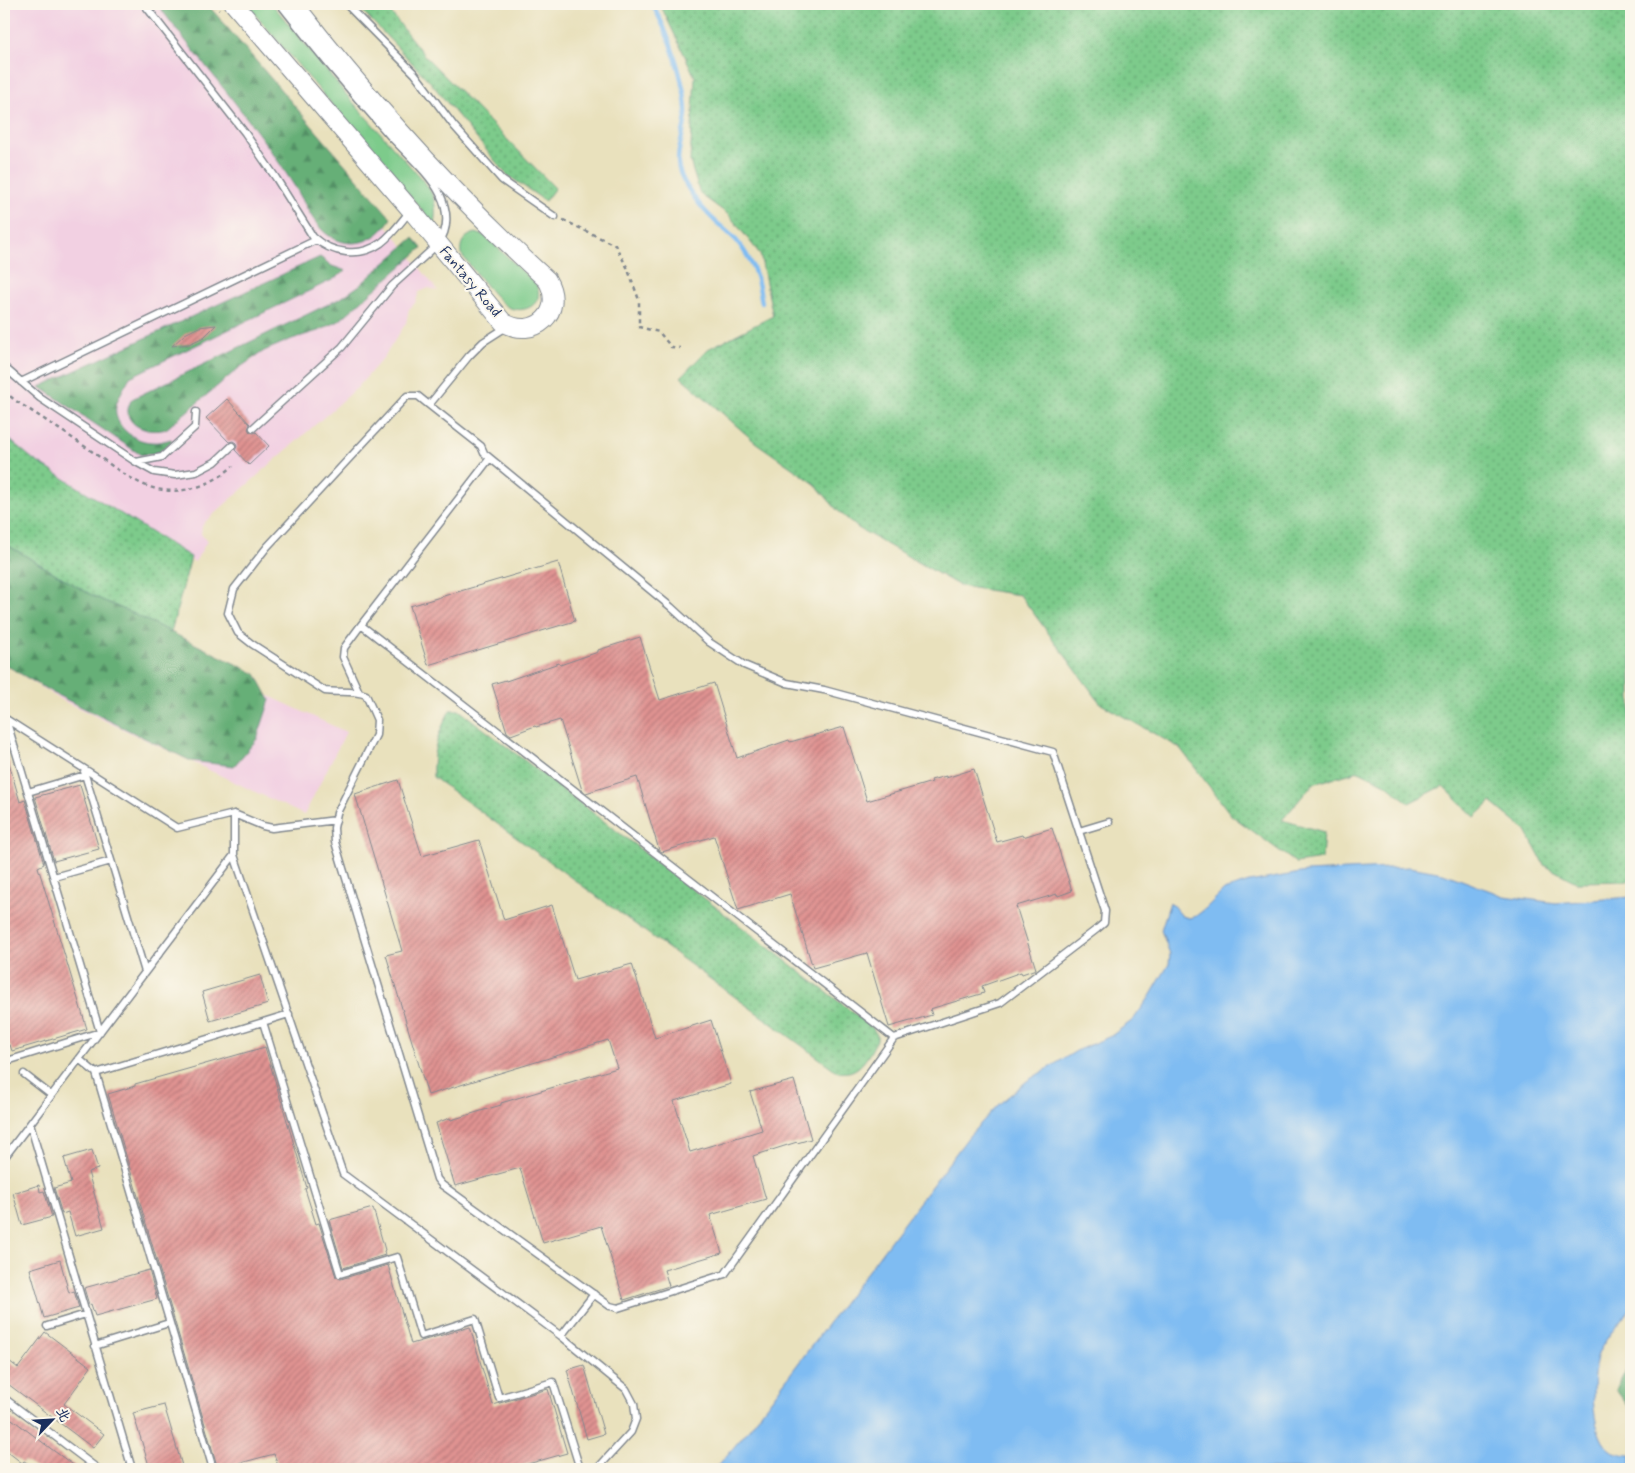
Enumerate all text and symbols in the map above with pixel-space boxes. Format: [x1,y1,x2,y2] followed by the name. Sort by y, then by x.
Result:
[434,242,506,322] street label: Fantasy Road
[28,1396,78,1446] north arrow
[52,1405,74,1425] text: 北

